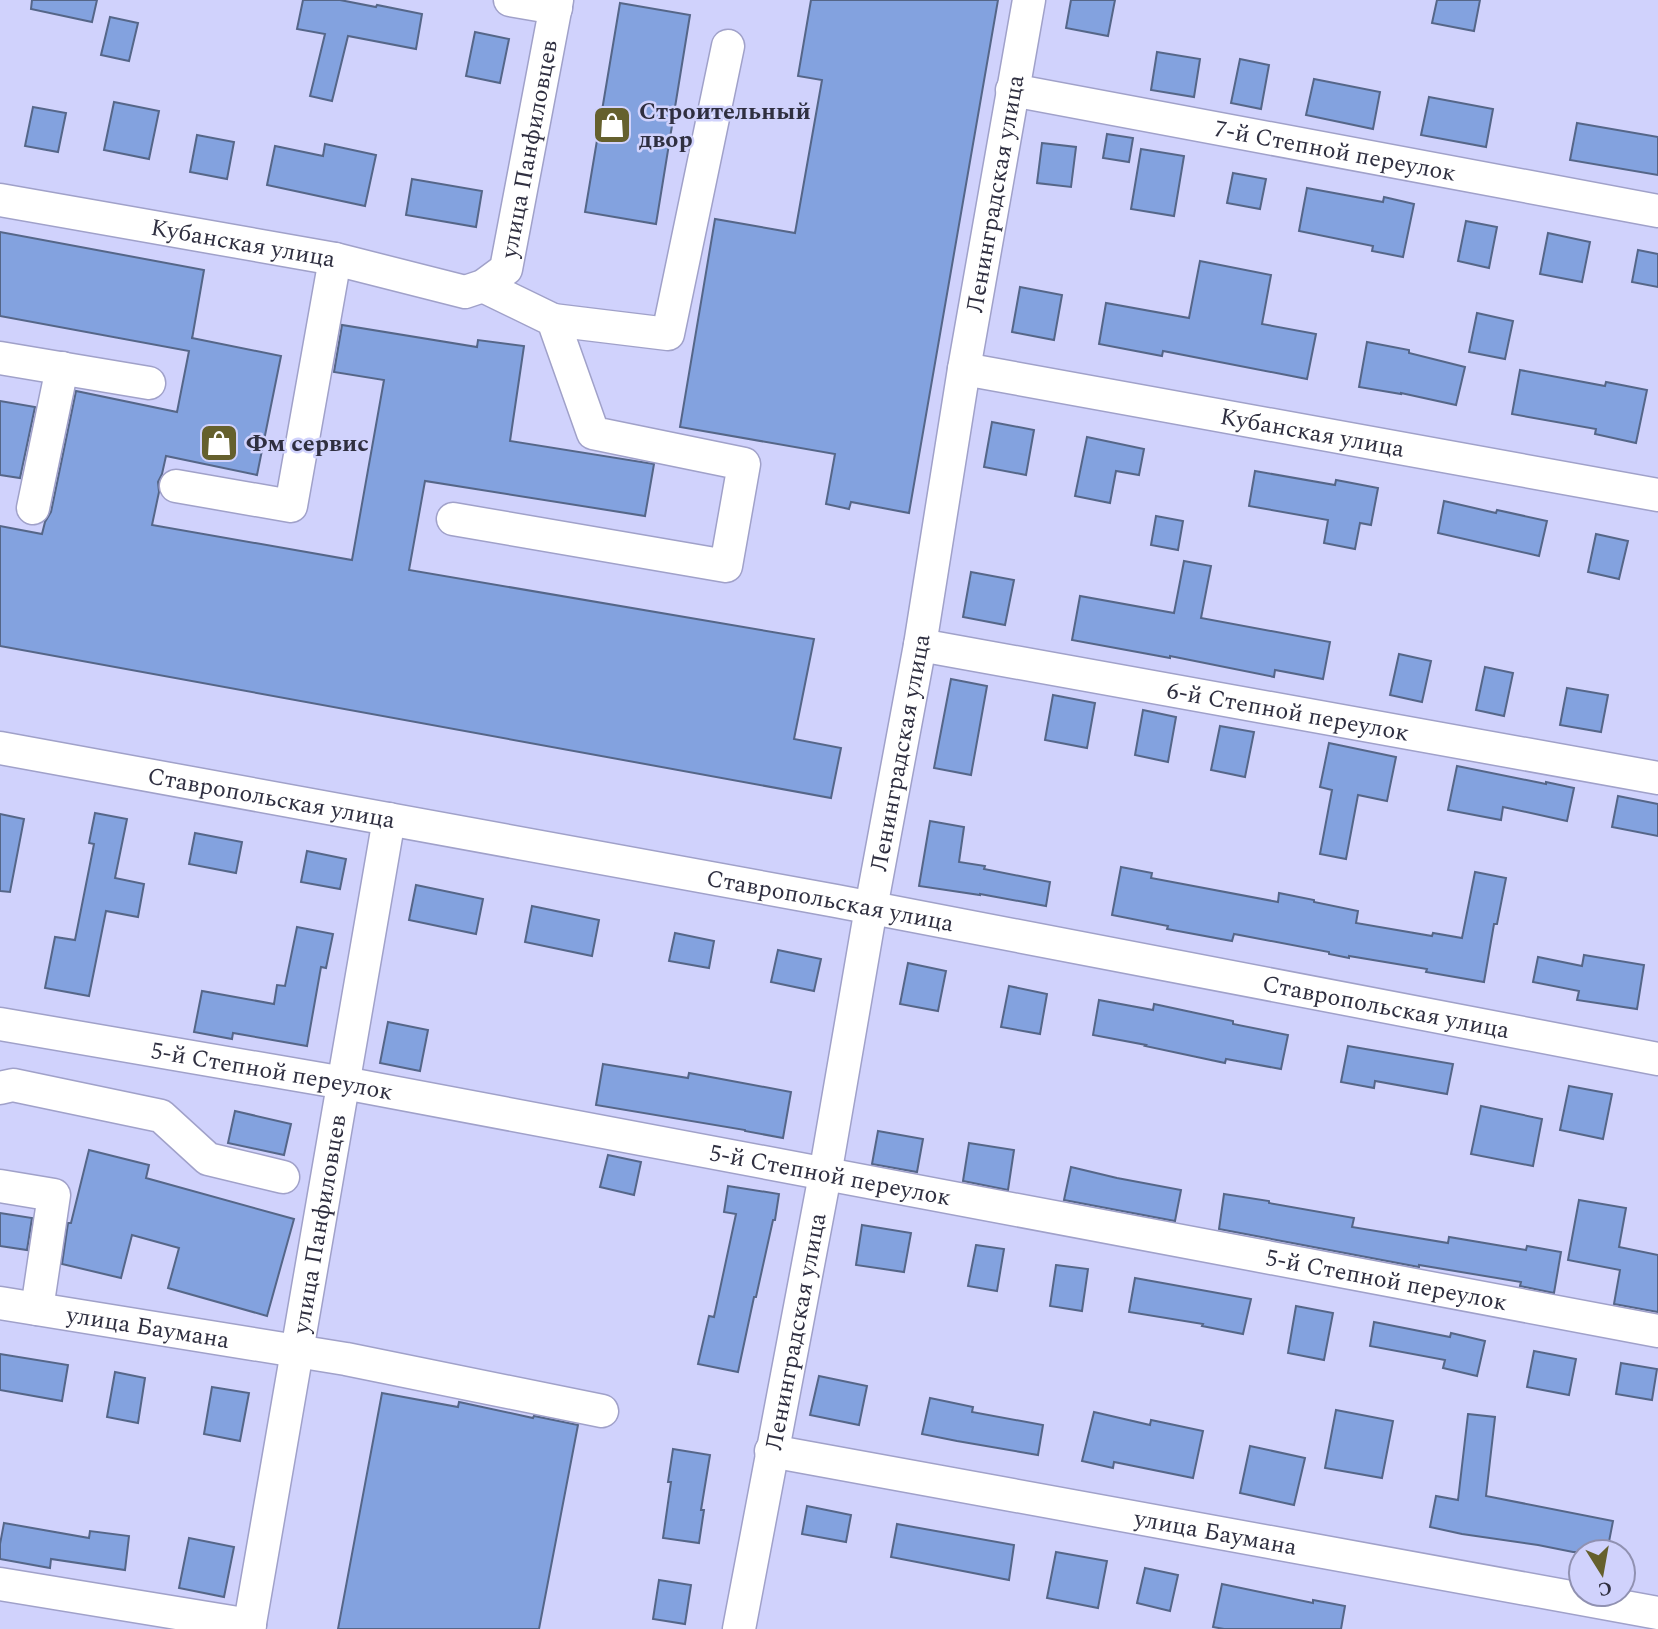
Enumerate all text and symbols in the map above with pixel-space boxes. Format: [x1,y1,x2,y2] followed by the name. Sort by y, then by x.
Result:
[491,37,568,262] street label: улица Панфиловцев
[957,72,1035,316] street label: Ленинградская улица
[639,94,811,158] place label: Строительный двор
[591,104,633,146] shop icon: Строительный двор
[1211,111,1459,192] street label: 7-й Степной переулок
[148,210,339,278] street label: Кубанская улица
[1217,399,1408,468] street label: Кубанская улица
[198,422,240,464] shop icon: Фм сервис
[246,426,369,462] place label: Фм сервис
[861,631,941,875] street label: Ленинградская улица
[1164,673,1412,752] street label: 6-й Степной переулок
[145,758,398,839] street label: Ставропольская улица
[703,861,957,942] street label: Ставропольская улица
[1259,966,1513,1049] street label: Ставропольская улица
[148,1033,396,1111] street label: 5-й Степной переулок
[283,1112,357,1337] street label: улица Панфиловцев
[706,1135,954,1216] street label: 5-й Степной переулок
[756,1210,837,1453] street label: Ленинградская улица
[1262,1240,1510,1321] street label: 5-й Степной переулок
[63,1297,232,1359] street label: улица Баумана
[1130,1500,1300,1566] street label: улица Баумана
[1567,1538,1637,1608] north arrow
[1596,1573,1614,1604] text: С

